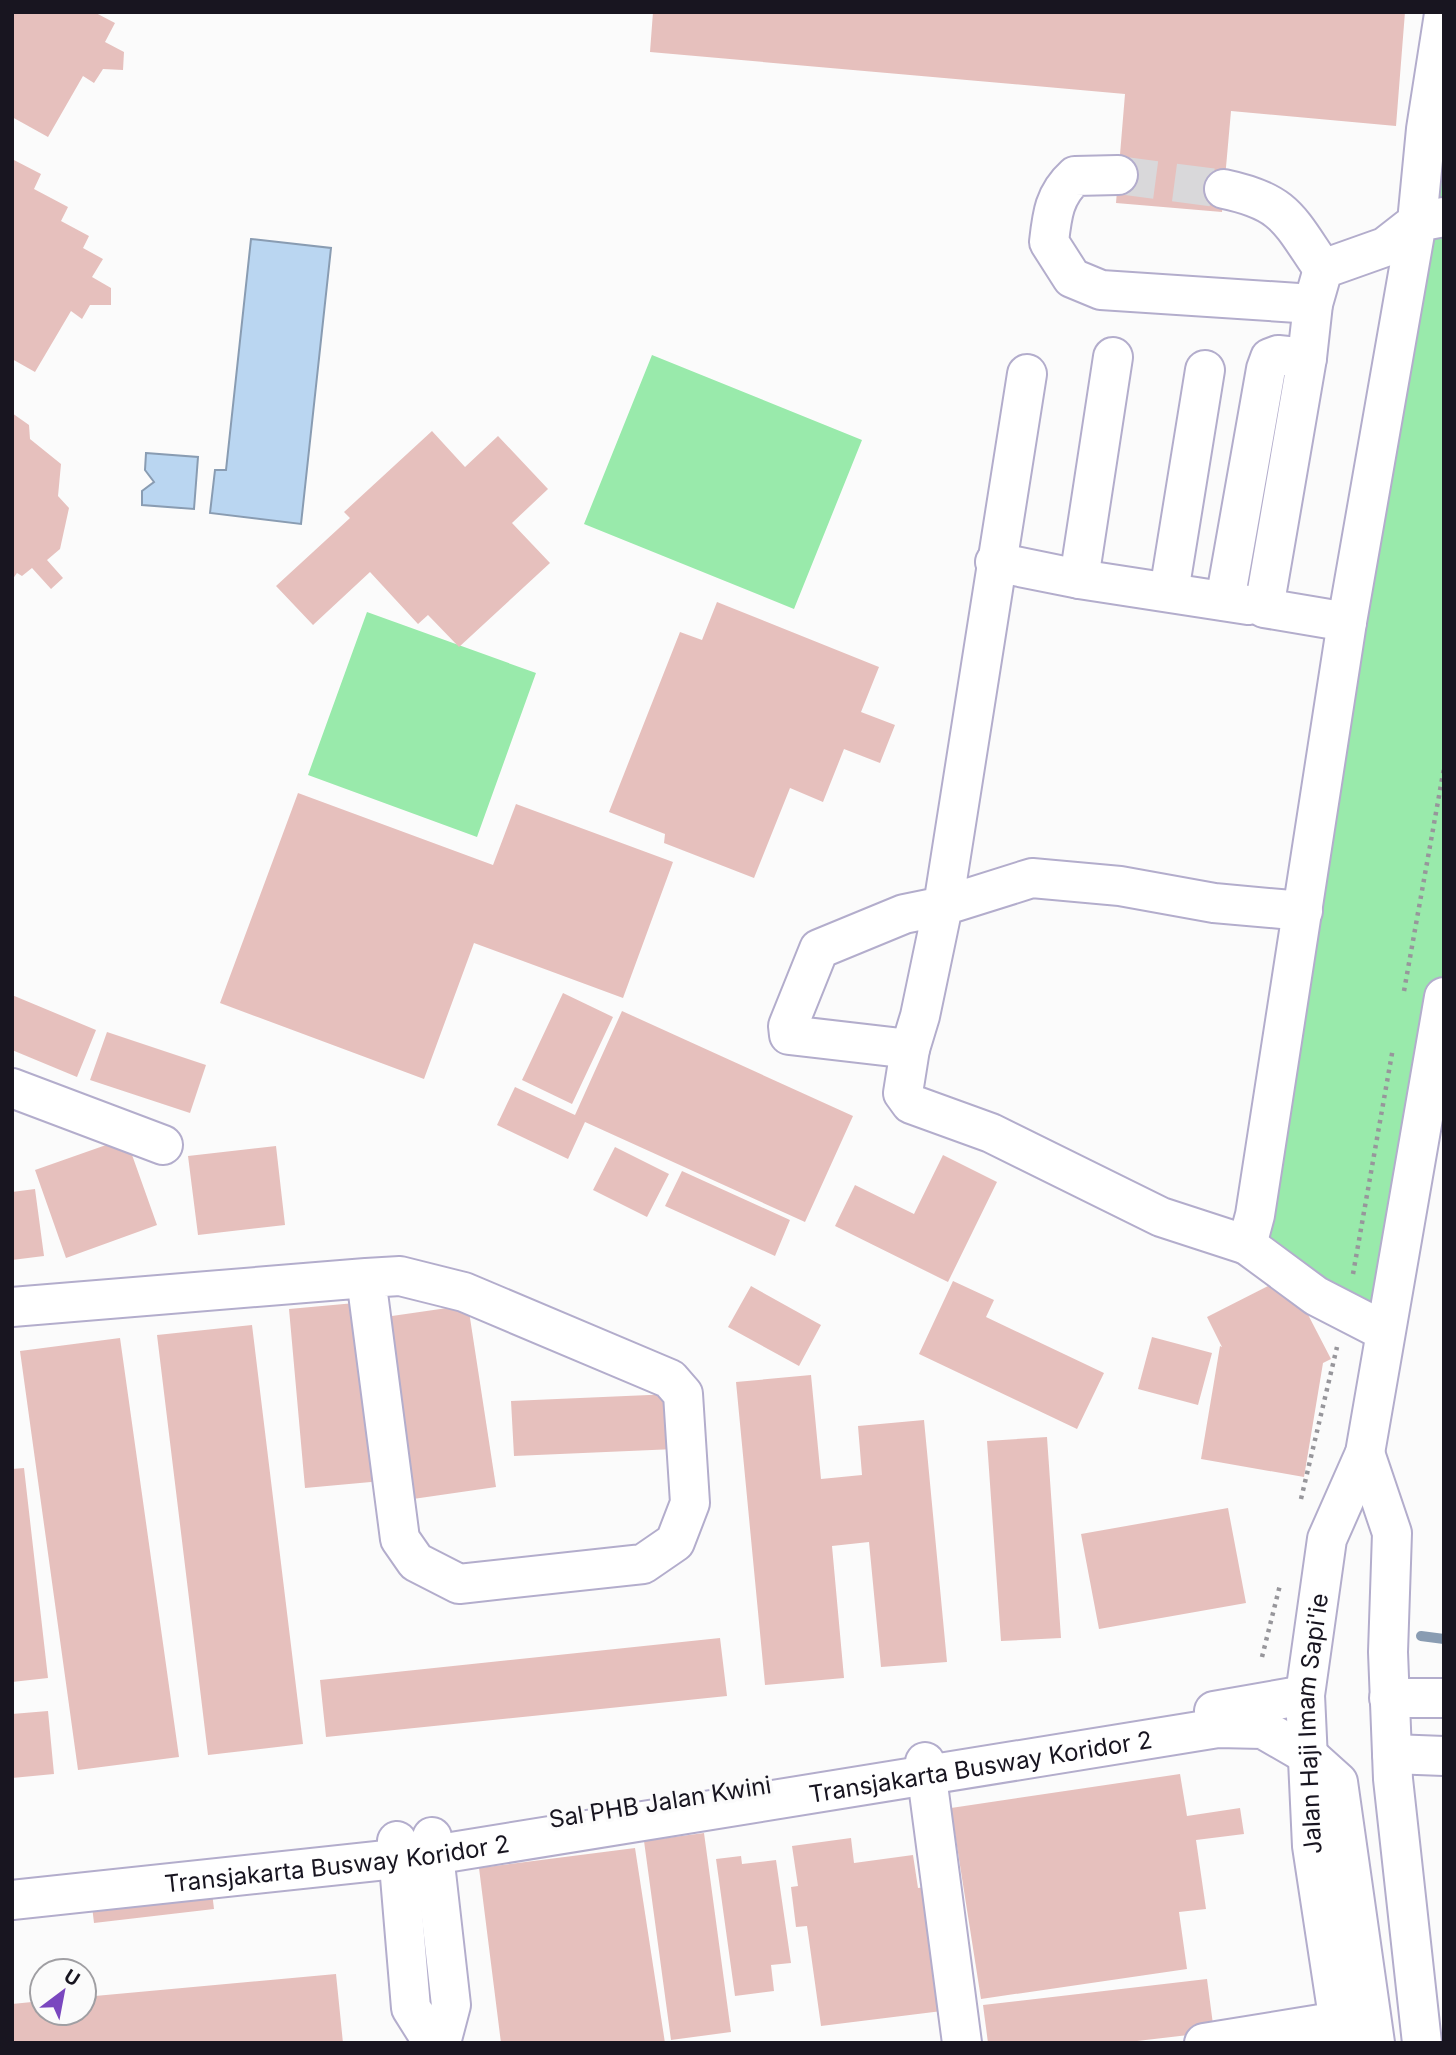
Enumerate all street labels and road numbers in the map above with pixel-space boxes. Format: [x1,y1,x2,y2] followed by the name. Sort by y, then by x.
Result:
[1290,1591,1334,1857] street label: Jalan Haji Imam Sapi'ie
[807,1724,1154,1808] street label: Transjakarta Busway Koridor 2
[547,1770,773,1834] street label: Sal PHB Jalan Kwini
[163,1828,511,1898] street label: Transjakarta Busway Koridor 2

